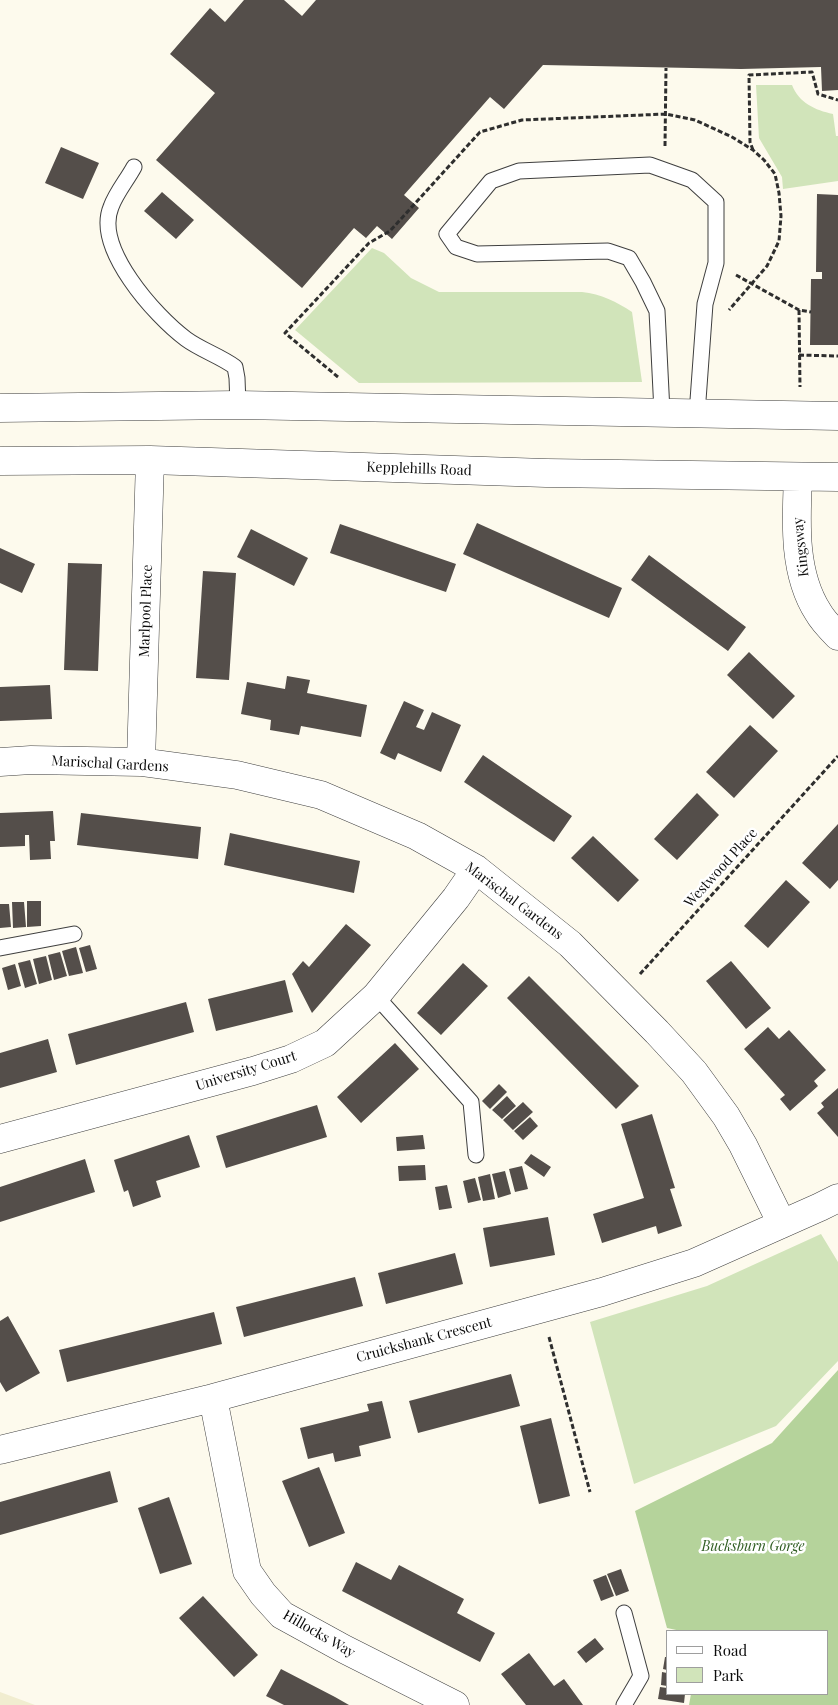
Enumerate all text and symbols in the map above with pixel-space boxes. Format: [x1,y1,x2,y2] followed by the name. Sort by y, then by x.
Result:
[366,459,472,479] street label: Kepplehills Road
[790,516,812,578] street label: Kingsway
[136,564,156,658] street label: Marlpool Place
[51,753,169,775] street label: Marischal Gardens
[681,825,761,911] street label: Westwood Place
[462,859,566,943] street label: Marischal Gardens
[194,1048,298,1094] street label: University Court
[354,1314,494,1366] street label: Cruickshank Crescent
[702,1539,804,1555] park label: Bucksburn Gorge
[280,1607,358,1661] street label: Hillocks Way
[666,1630,828,1695] legend
[713,1640,747,1660] text: Road
[713,1665,744,1685] text: Park

